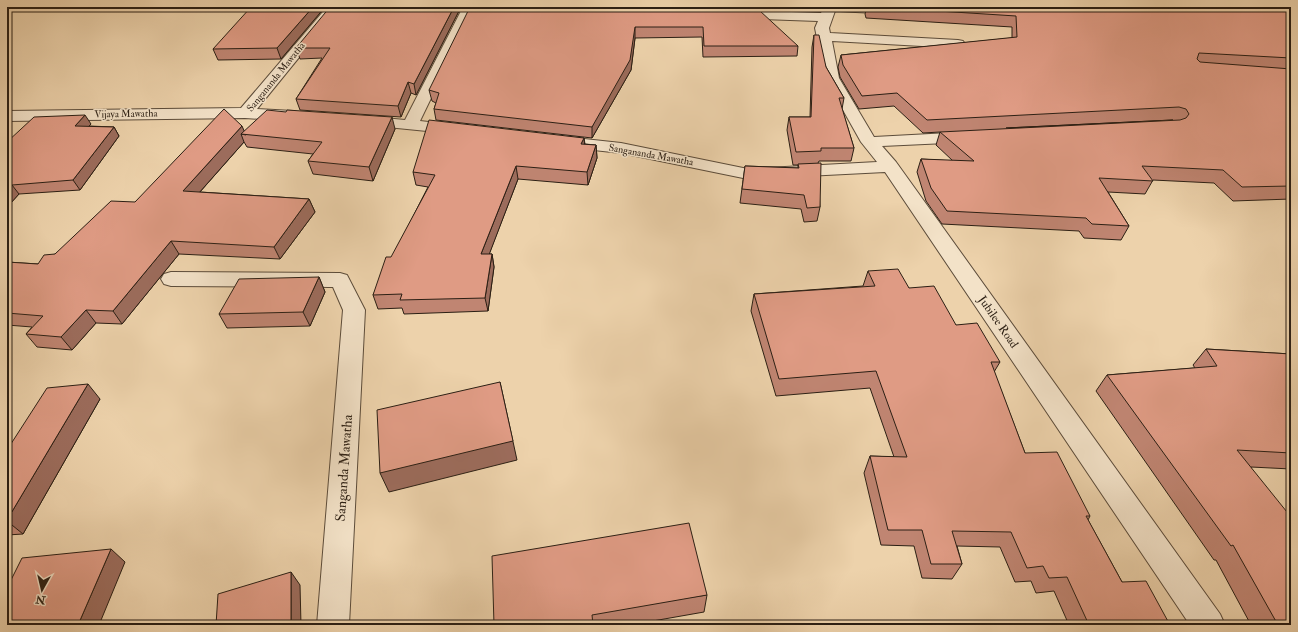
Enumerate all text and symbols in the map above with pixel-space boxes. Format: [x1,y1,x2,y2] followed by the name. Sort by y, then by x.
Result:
[244,39,308,114] street label: Sangananda Mawatha
[94,107,159,122] street label: Vijaya Mawatha
[608,142,695,169] street label: Sangananda Mawatha
[974,292,1022,351] street label: Jubilee Road
[332,414,356,522] street label: Sanganda Mawatha
[22,570,62,610] north arrow
[34,592,47,607] text: N

